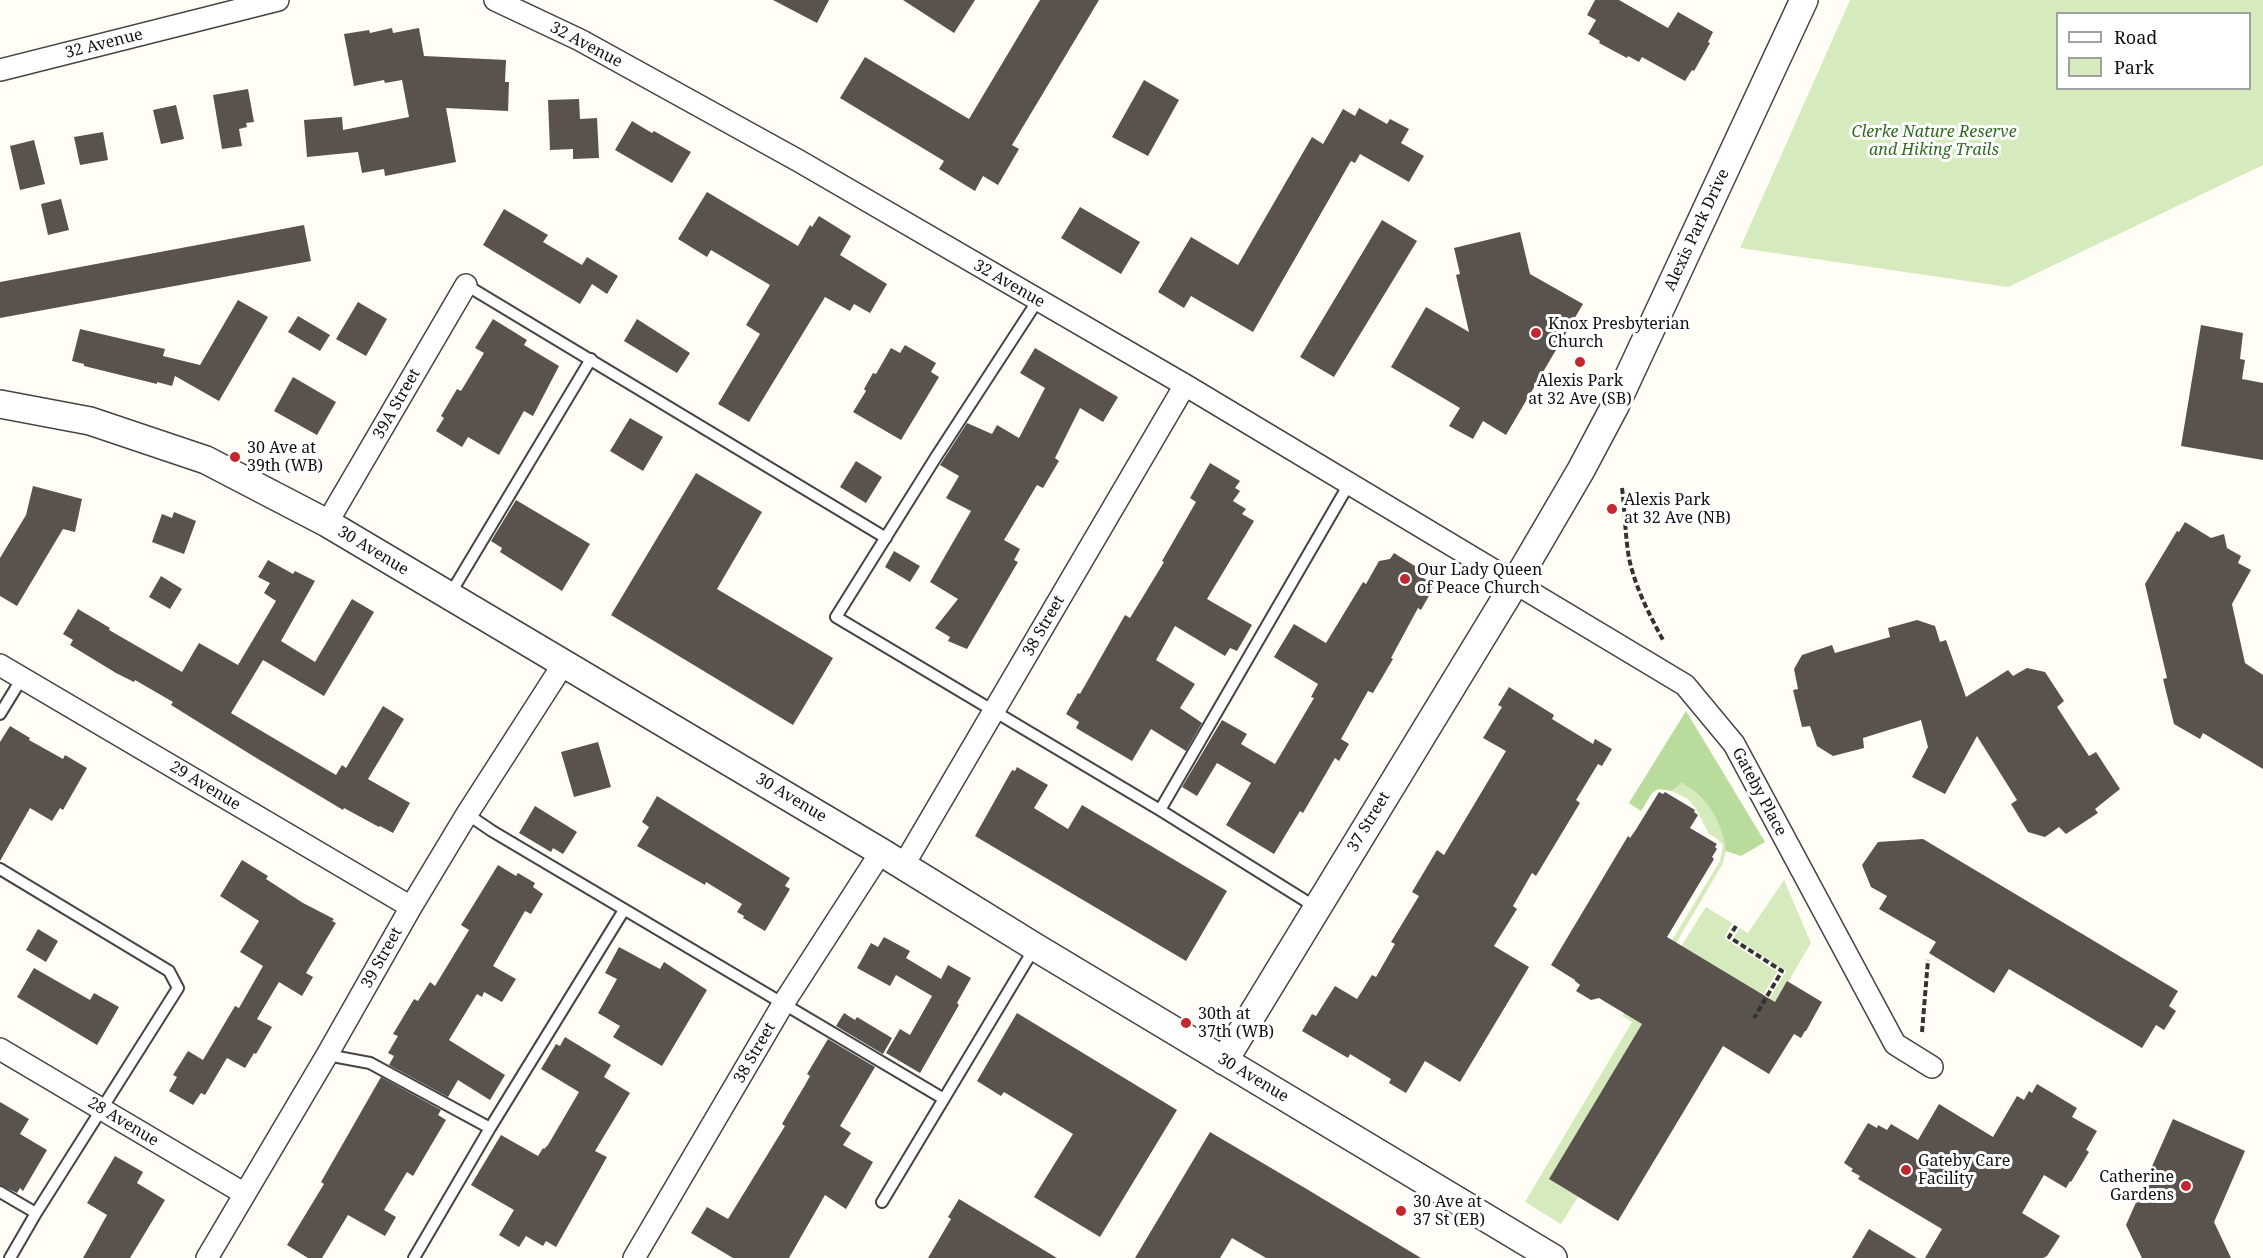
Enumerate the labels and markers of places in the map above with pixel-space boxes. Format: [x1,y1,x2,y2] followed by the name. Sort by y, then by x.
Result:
[1548,314,1690,352] place label: Knox Presbyterian Church
[1529,326,1543,340] marker: Knox Presbyterian Church
[1573,355,1587,369] marker: Alexis Park at 32 Ave (SB)
[1528,371,1632,409] place label: Alexis Park at 32 Ave (SB)
[247,438,323,476] place label: 30 Ave at 39th (WB)
[228,450,242,464] marker: 30 Ave at 39th (WB)
[1624,490,1731,528] place label: Alexis Park at 32 Ave (NB)
[1605,502,1619,516] marker: Alexis Park at 32 Ave (NB)
[1417,560,1542,598] place label: Our Lady Queen of Peace Church
[1398,572,1412,586] marker: Our Lady Queen of Peace Church
[1198,1004,1274,1042] place label: 30th at 37th (WB)
[1179,1016,1193,1030] marker: 30th at 37th (WB)
[1918,1151,2010,1189] place label: Gateby Care Facility
[1899,1163,1913,1177] marker: Gateby Care Facility
[2099,1167,2174,1205] place label: Catherine Gardens
[2179,1179,2193,1193] marker: Catherine Gardens
[1413,1192,1485,1230] place label: 30 Ave at 37 St (EB)
[1394,1204,1408,1218] marker: 30 Ave at 37 St (EB)

